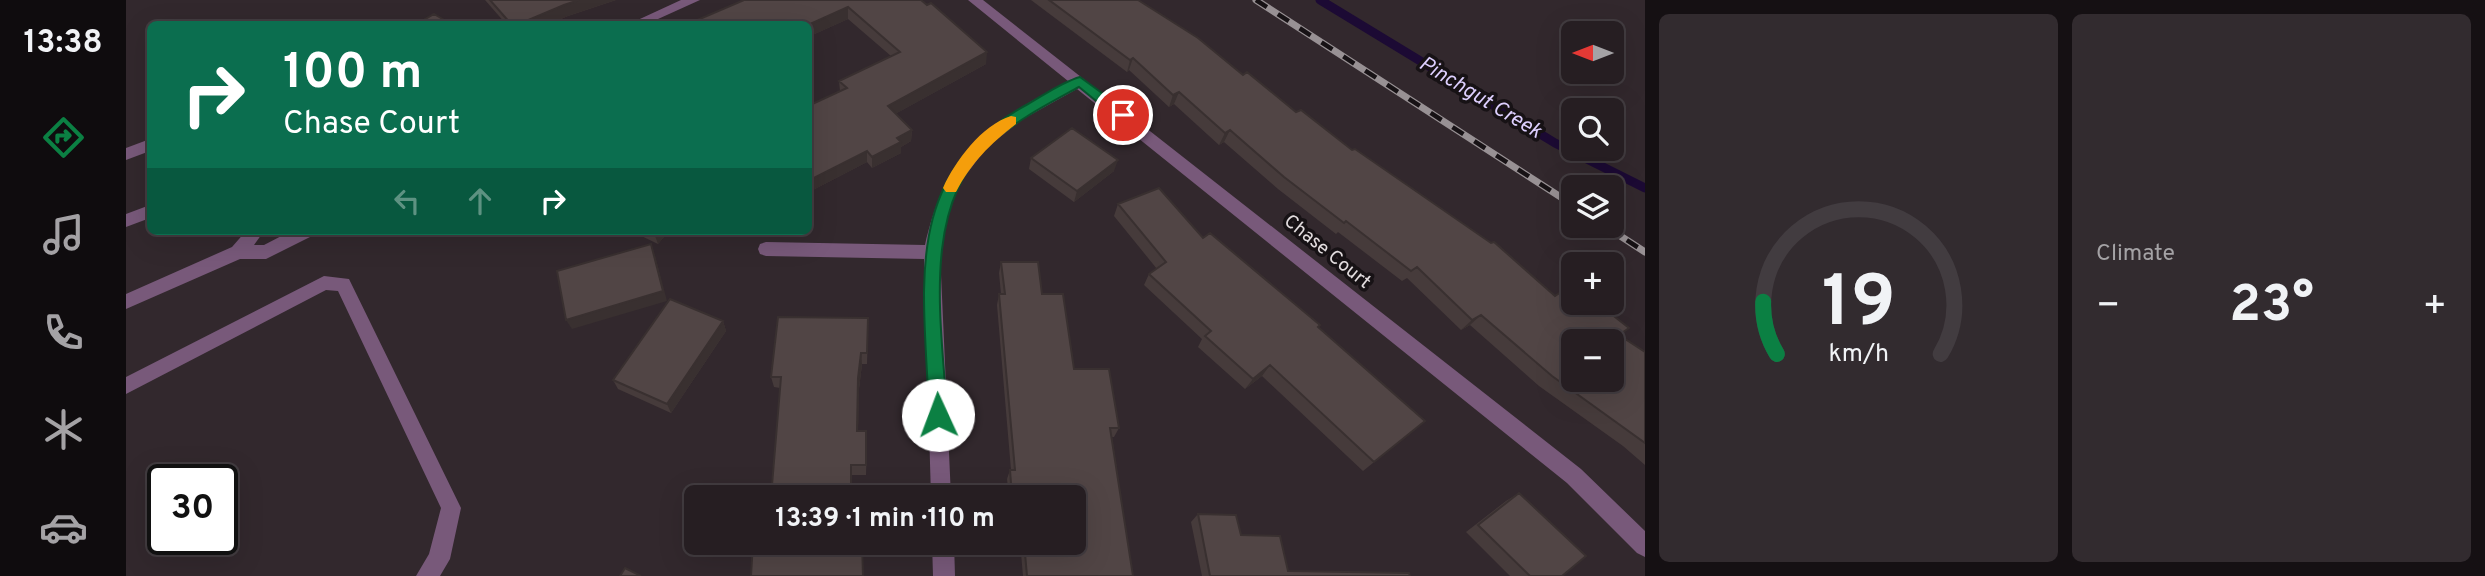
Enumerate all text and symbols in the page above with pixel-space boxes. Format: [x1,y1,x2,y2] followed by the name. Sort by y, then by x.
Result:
[1561,21,1624,84] north arrow
[1561,21,1624,392] map controls
[23,24,103,64] text: 13:38
[283,44,422,106] text: 100 m
[168,49,259,140] icon: right
[1414,51,1547,146] water label: Pinchgut Creek
[1093,85,1153,145] pin
[1104,96,1142,134] icon: arrive
[1561,98,1624,161] button: search
[283,105,460,145] text: Chase Court
[39,113,88,162] icon: directions
[1561,175,1624,238] button: layers
[388,182,426,220] icon: left
[461,182,499,220] icon: ahead
[534,182,572,220] icon: right
[39,210,88,259] icon: music
[1279,210,1375,294] street label: Chase Court
[2096,240,2175,269] text: Climate
[1561,252,1624,315] button: +
[1822,260,1895,352] text: 19
[2229,274,2314,340] text: 23°
[2096,283,2121,332] text: −
[2422,283,2447,332] text: +
[39,308,88,357] icon: phone
[1561,329,1624,392] button: −
[1828,339,1889,371] text: km/h
[901,378,975,452] position arrow
[39,405,88,454] icon: climate
[147,464,238,555] speed limit sign: 30
[39,503,88,552] icon: car
[775,503,995,536] text: 13:39 · 1 min · 110 m

